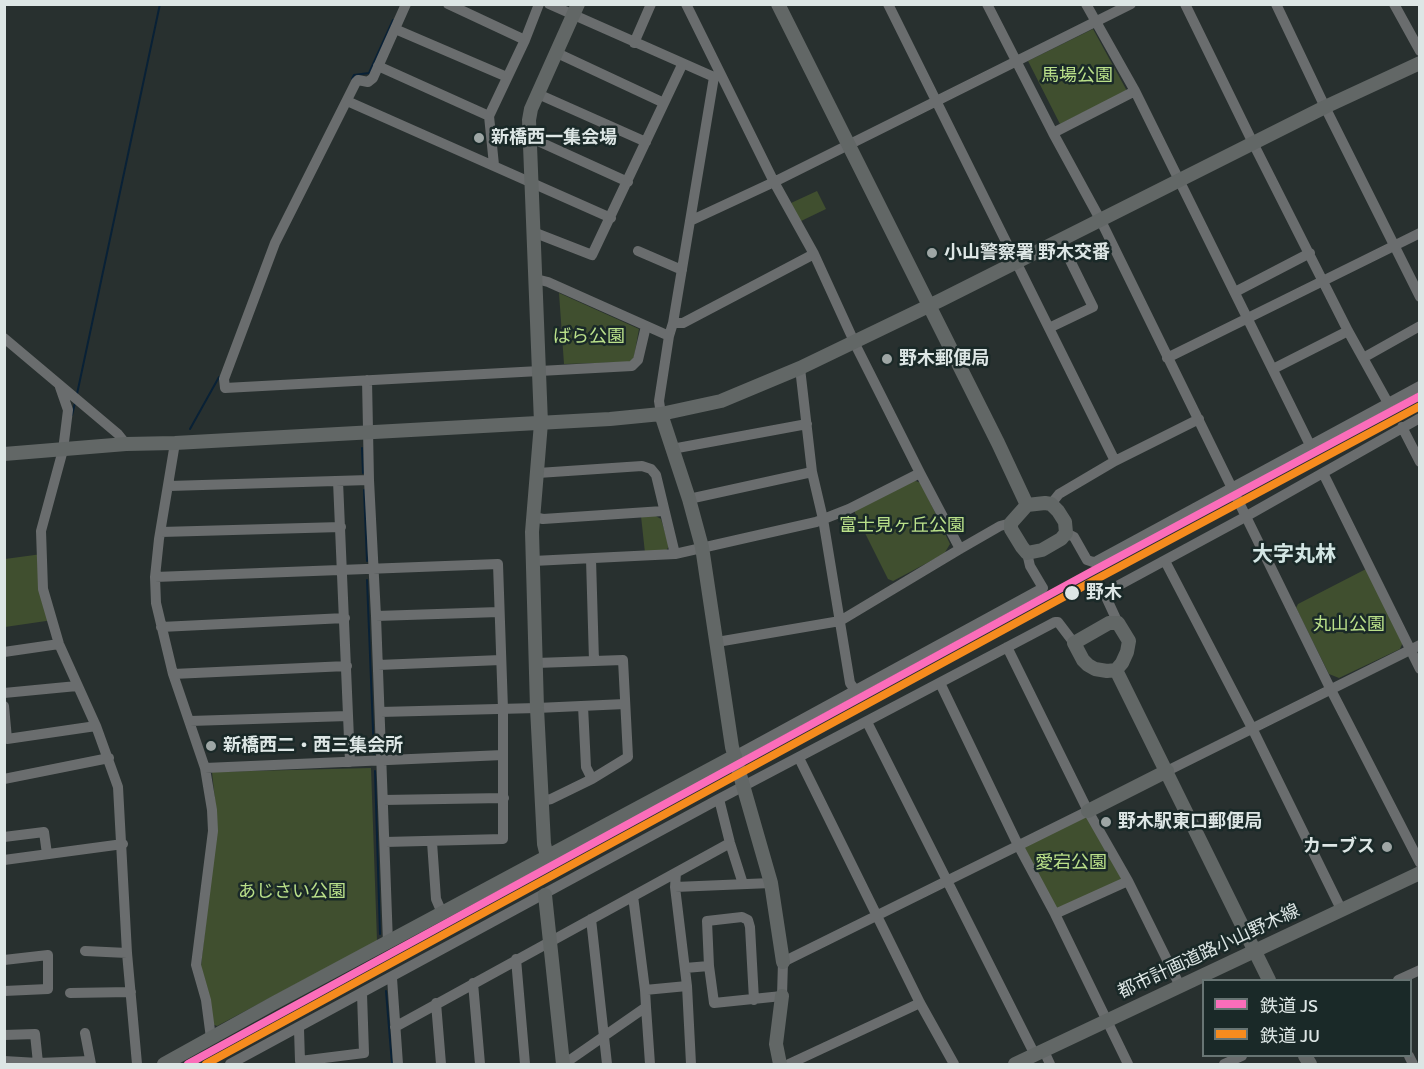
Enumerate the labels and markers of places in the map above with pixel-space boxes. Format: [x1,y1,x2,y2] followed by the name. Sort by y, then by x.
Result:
[491,127,617,149] place label: 新橋西一集会場
[472,131,486,145] marker: 新橋西一集会場
[944,242,1110,264] place label: 小山警察署 野木交番
[925,246,939,260] marker: 小山警察署 野木交番
[899,348,989,370] place label: 野木郵便局
[880,352,894,366] marker: 野木郵便局
[1086,582,1122,604] place label: 野木
[1063,584,1081,602] marker: 野木
[223,735,403,757] place label: 新橋西二・西三集会所
[204,739,218,753] marker: 新橋西二・西三集会所
[1118,811,1262,833] place label: 野木駅東口郵便局
[1099,815,1113,829] marker: 野木駅東口郵便局
[1303,836,1375,858] place label: カーブス
[1380,840,1394,854] marker: カーブス

